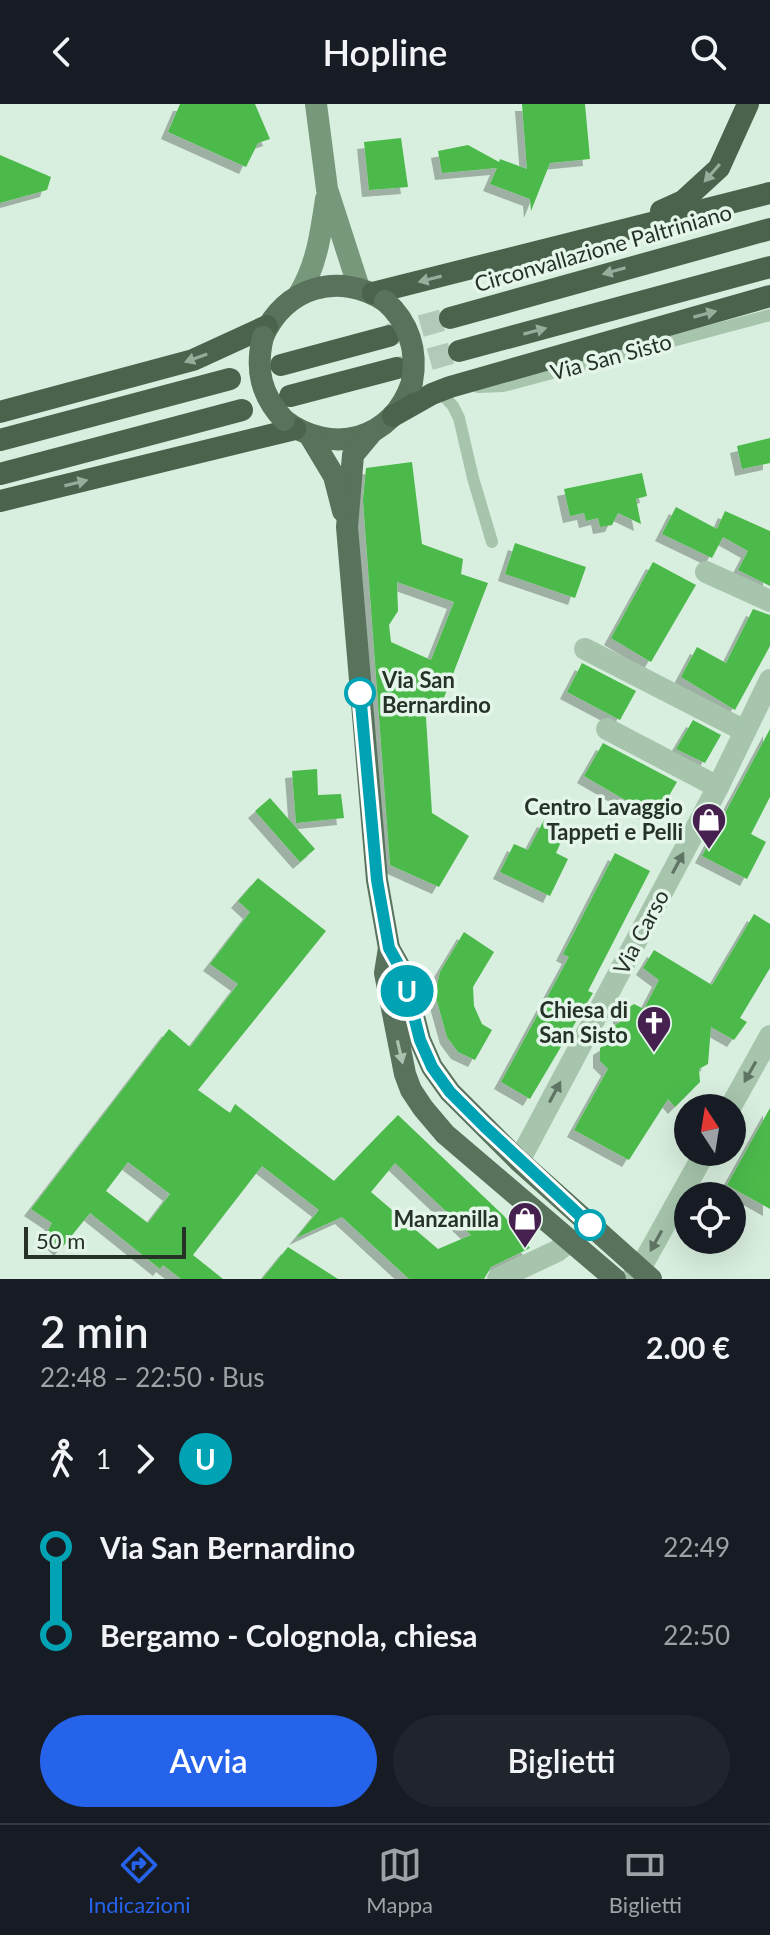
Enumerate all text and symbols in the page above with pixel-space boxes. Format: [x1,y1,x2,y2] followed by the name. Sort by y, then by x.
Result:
[40,30,84,74] icon: back
[323,30,447,74] text: Hopline
[686,30,730,74] icon: search
[704,163,722,182] one-way arrow
[471,198,735,297] street label: Circonvallazione Paltriniano
[601,265,625,278] one-way arrow
[418,274,443,286] one-way arrow
[694,307,718,320] one-way arrow
[522,325,547,337] one-way arrow
[547,327,674,386] street label: Via San Sisto
[184,352,208,364] one-way arrow
[63,476,88,489] one-way arrow
[381,666,491,718] place label: Via San Bernardino
[345,678,375,708] marker: Via San Bernardino
[524,793,683,845] place label: Centro Lavaggio Tappeti e Pelli
[690,801,728,851] shop icon: Centro Lavaggio Tappeti e Pelli
[671,851,684,874] one-way arrow
[607,885,674,979] street label: Via Carso
[381,965,433,1017] line badge: U
[397,974,417,1008] text: U
[539,996,628,1048] place label: Chiesa di San Sisto
[635,1004,673,1054] church icon: Chiesa di San Sisto
[394,1040,406,1065] one-way arrow
[743,1061,757,1083] one-way arrow
[548,1081,562,1103] one-way arrow
[674,1094,746,1166] north arrow
[674,1094,746,1254] map controls
[674,1182,746,1254] button: locate
[506,1200,544,1250] shop icon: Manzanilla
[394,1205,499,1232] place label: Manzanilla
[575,1210,605,1240] unlabelled marker
[24,1223,186,1259] scale bar
[36,1227,85,1254] text: 50 m
[649,1229,663,1252] one-way arrow
[40,1305,149,1357] text: 2 min
[646,1329,730,1365] text: 2.00 €
[40,1361,264,1393] text: 22:48 – 22:50 · Bus
[40,1437,84,1481] icon: walk
[123,1437,167,1481] icon: forward
[195,1442,216,1476] text: U
[96,1443,111,1475] text: 1
[100,1529,355,1565] text: Via San Bernardino
[663,1531,730,1563] text: 22:49
[100,1617,478,1653] text: Bergamo - Colognola, chiesa
[663,1619,730,1651] text: 22:50
[40,1715,377,1807] button: Avvia
[393,1715,730,1807] button: Biglietti
[88,1843,191,1918] tab: Indicazioni
[366,1843,433,1918] tab: Mappa
[609,1843,682,1918] tab: Biglietti

